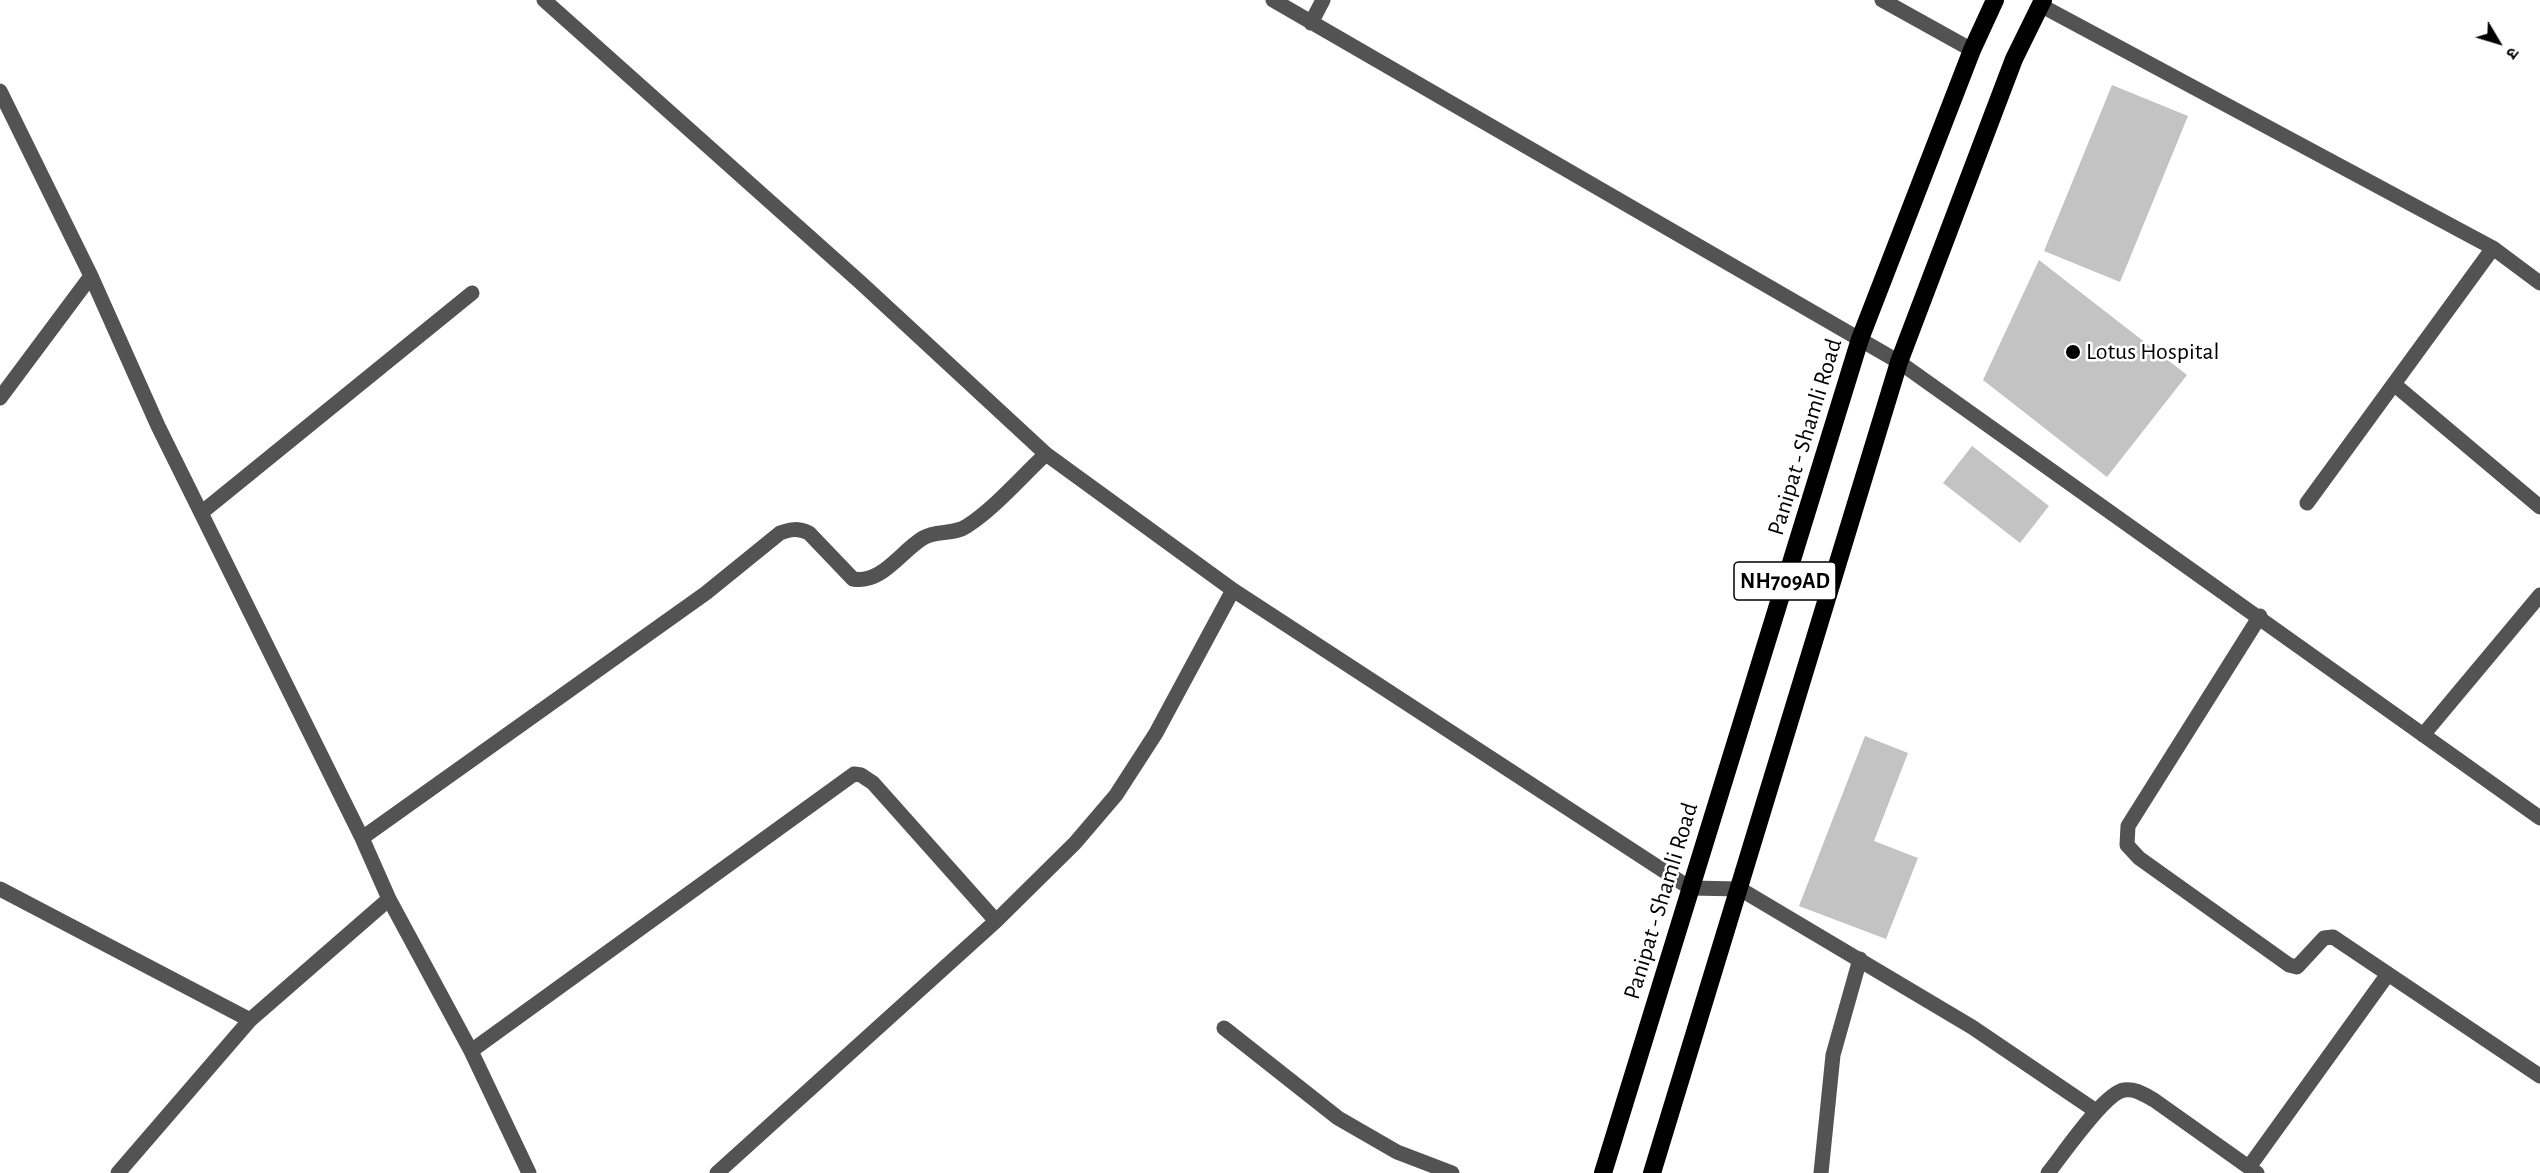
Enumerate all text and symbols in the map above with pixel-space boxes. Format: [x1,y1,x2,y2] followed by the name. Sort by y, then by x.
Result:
[2468,12,2528,72] north arrow
[2503,44,2521,62] text: उ
[1761,335,1849,539] street label: Panipat - Shamli Road
[2086,338,2219,366] place label: Lotus Hospital
[2064,343,2082,361] marker: Lotus Hospital
[1734,562,1836,600] road number: NH709AD
[1617,799,1705,1003] street label: Panipat - Shamli Road

